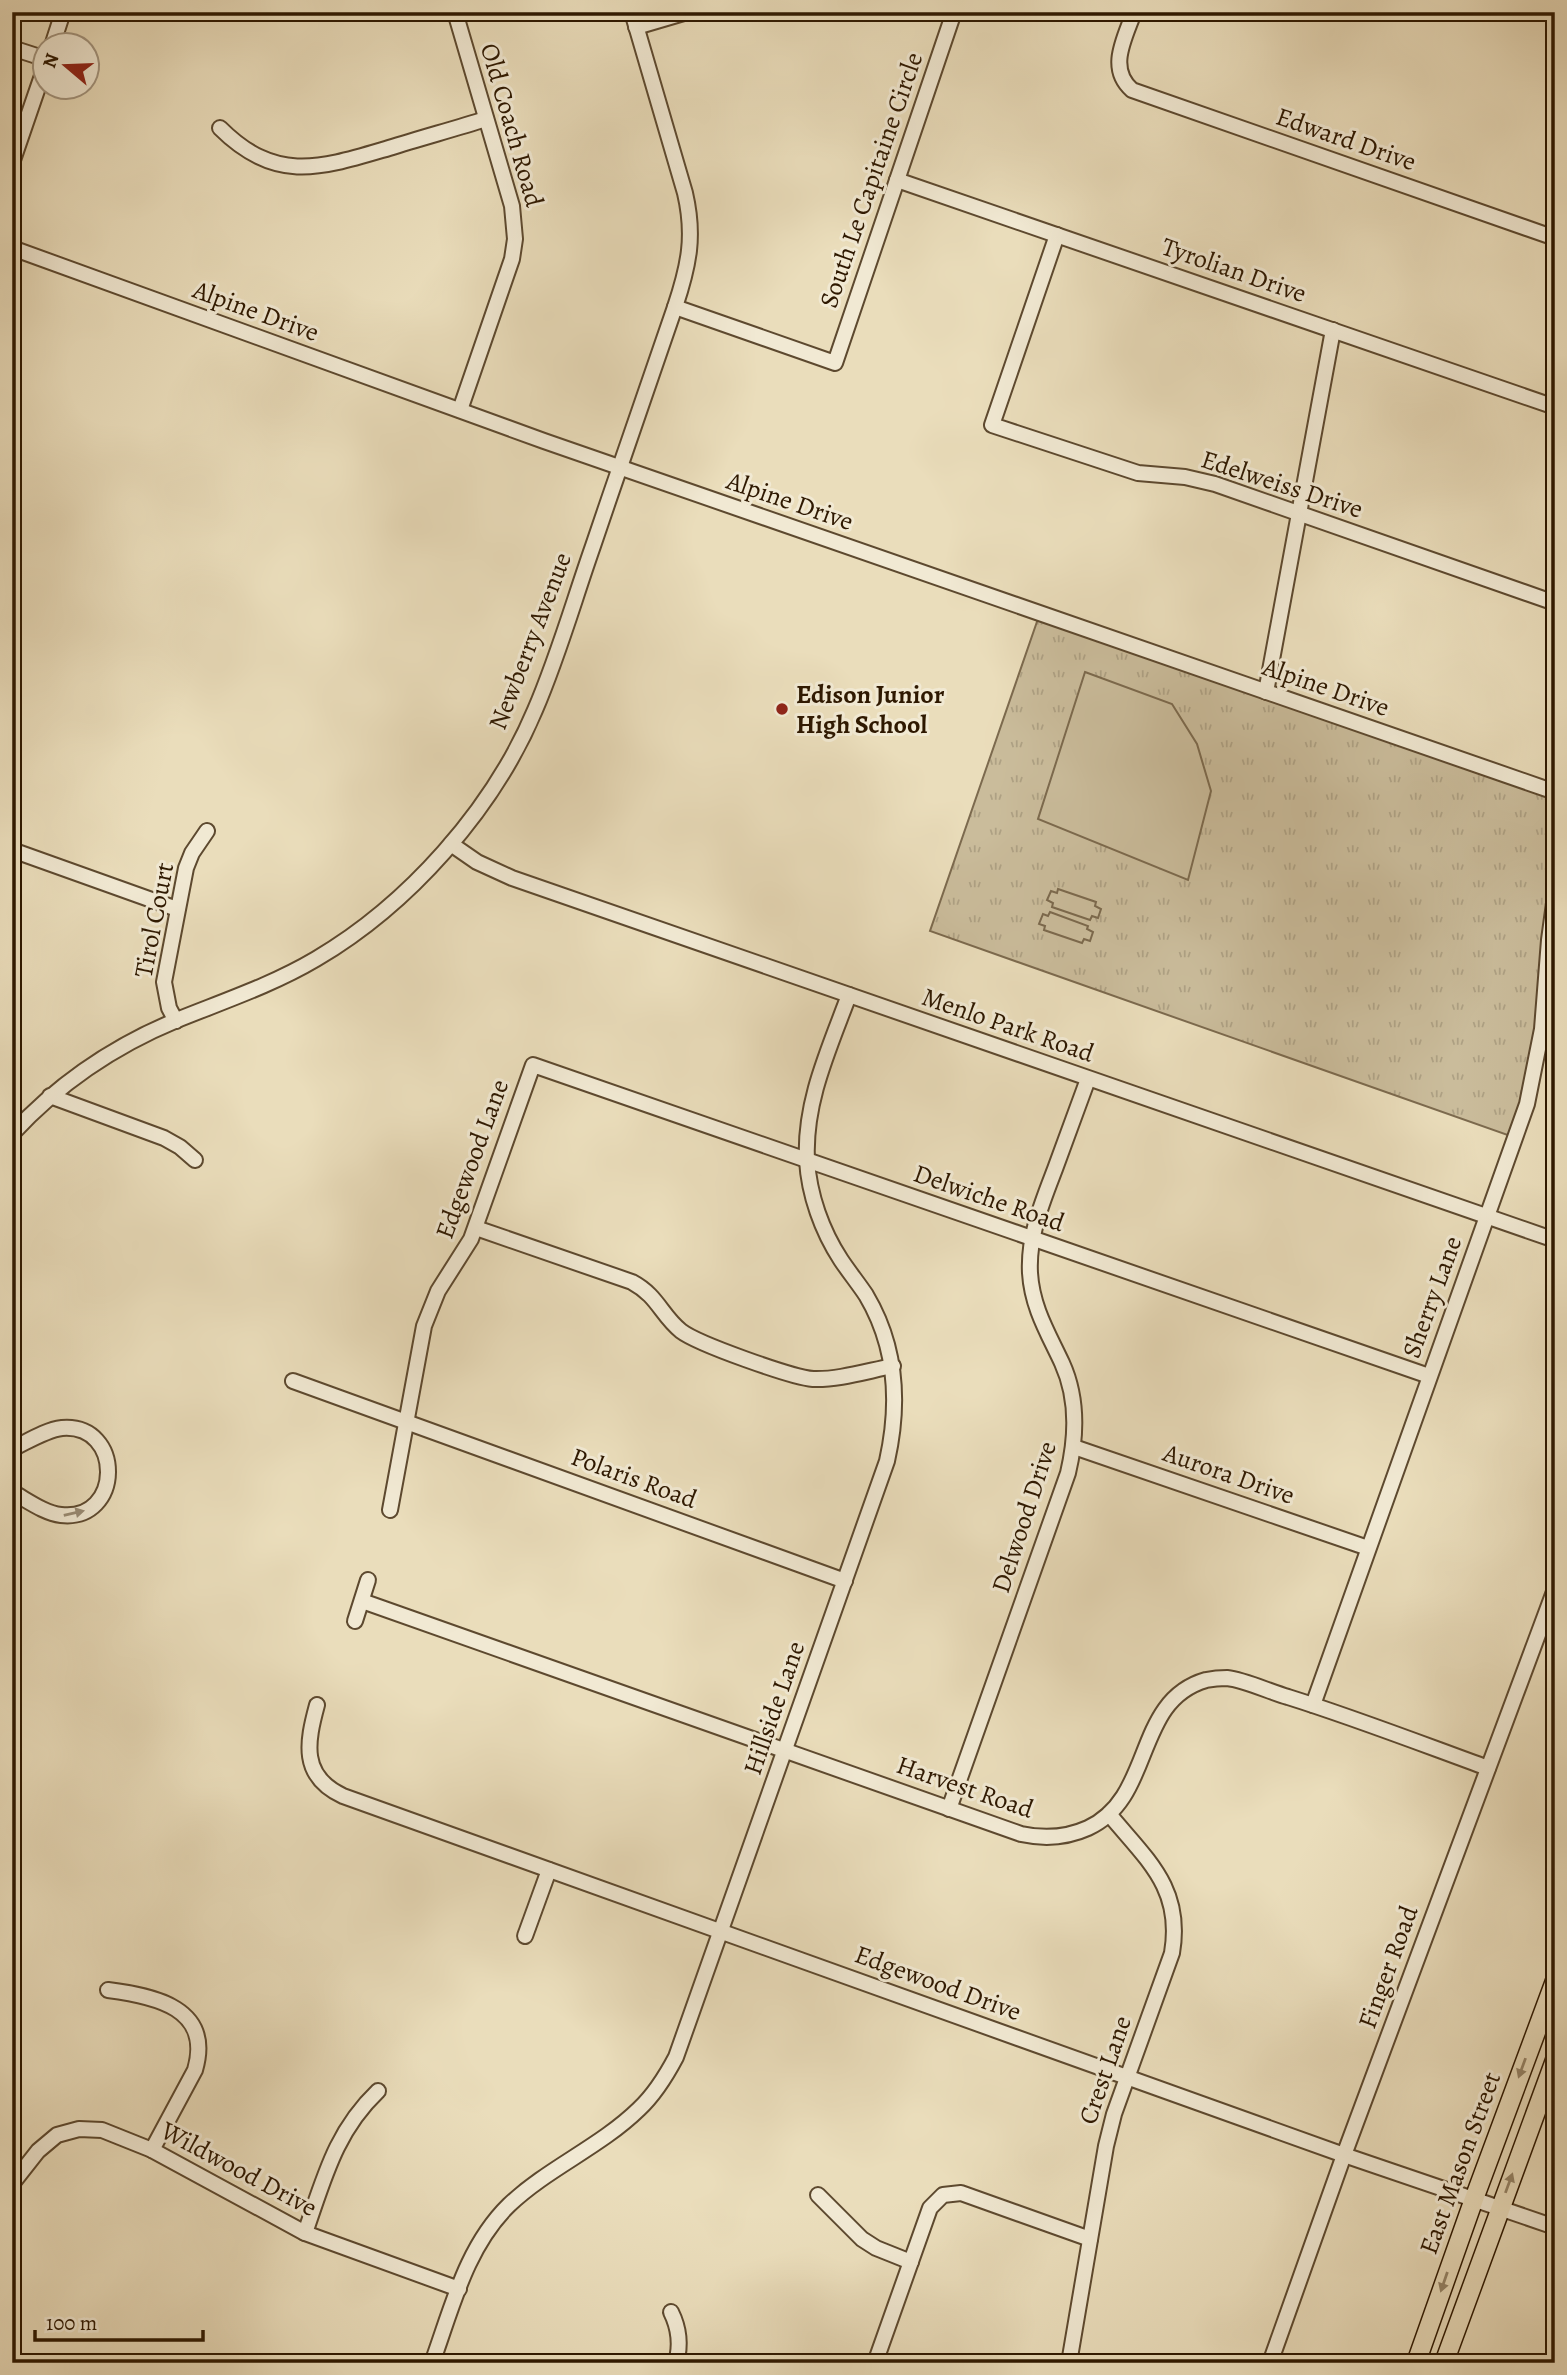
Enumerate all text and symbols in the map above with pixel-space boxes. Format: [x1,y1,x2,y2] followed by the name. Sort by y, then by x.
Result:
[32,32,102,102] north arrow
[472,39,552,211] street label: Old Coach Road
[811,48,931,312] street label: South Le Capitaine Circle
[36,50,65,72] text: N
[1271,99,1421,179] street label: Edward Drive
[1157,229,1311,311] street label: Tyrolian Drive
[187,272,324,350] street label: Alpine Drive
[1197,441,1367,527] street label: Edelweiss Drive
[721,463,858,539] street label: Alpine Drive
[480,547,580,735] street label: Newberry Avenue
[1257,649,1394,725] street label: Alpine Drive
[796,677,945,742] place label: Edison Junior High School
[774,701,790,717] marker: Edison Junior High School
[126,859,182,980] street label: Tirol Court
[917,979,1099,1071] street label: Menlo Park Road
[427,1074,517,1244] street label: Edgewood Lane
[909,1156,1069,1240] street label: Delwiche Road
[1394,1231,1470,1363] street label: Sherry Lane
[1158,1435,1299,1513] street label: Aurora Drive
[983,1437,1065,1597] street label: Delwood Drive
[566,1439,702,1517] street label: Polaris Road
[64,1507,86,1518] one-way arrow
[735,1637,813,1779] street label: Hillside Lane
[892,1747,1038,1827] street label: Harvest Road
[1350,1901,1426,2033] street label: Finger Road
[850,1937,1026,2029] street label: Edgewood Drive
[1070,2011,1140,2129] street label: Crest Lane
[1517,2058,1528,2079] one-way arrow
[1411,2067,1509,2259] street label: East Mason Street
[154,2113,323,2225] street label: Wildwood Drive
[1504,2173,1515,2194] one-way arrow
[1438,2272,1449,2293] one-way arrow
[35,2298,203,2342] scale bar
[46,2309,97,2337] text: 100 m

